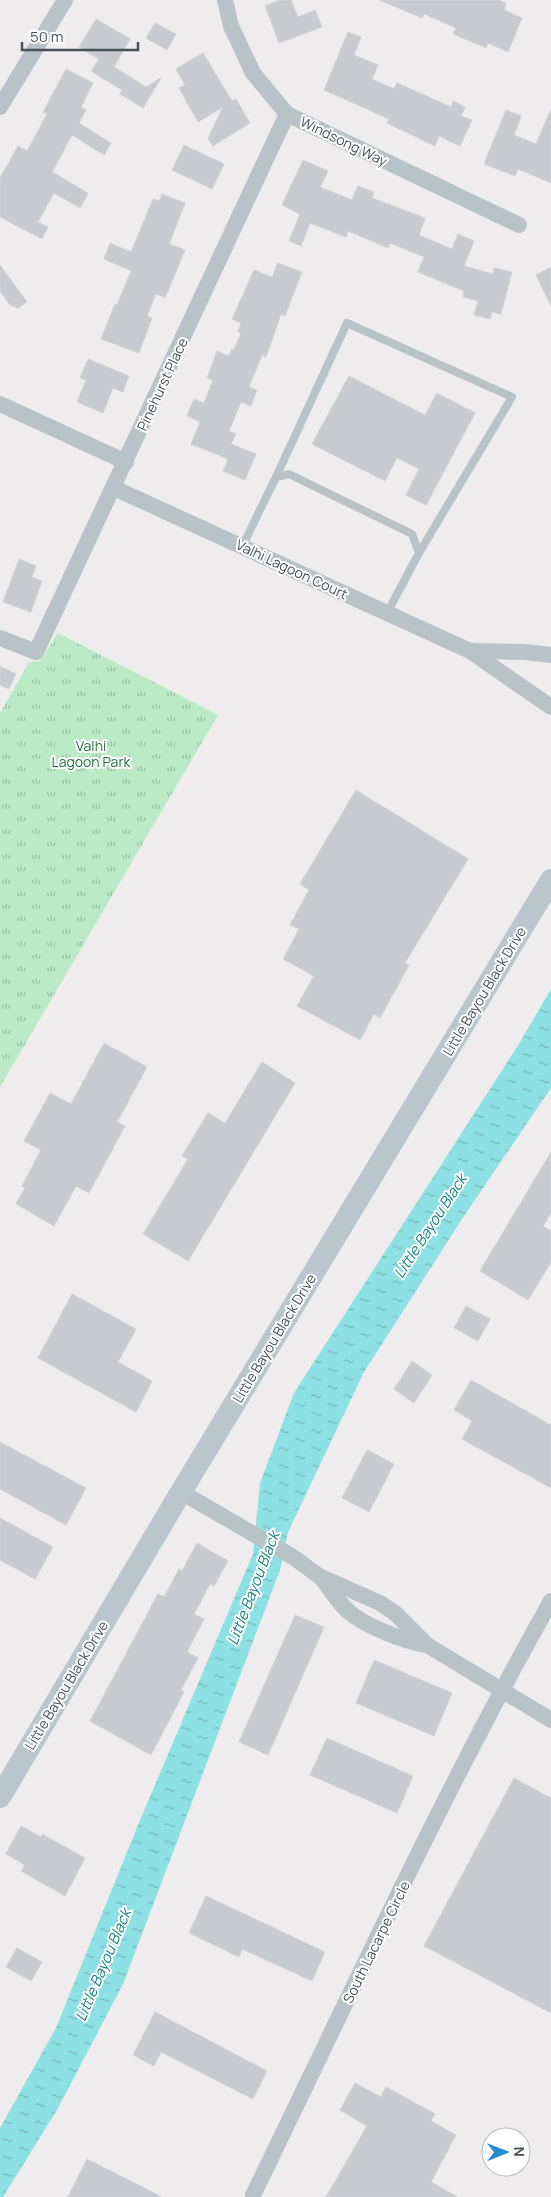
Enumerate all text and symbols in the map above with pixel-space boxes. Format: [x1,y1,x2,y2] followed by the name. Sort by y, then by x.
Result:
[22,20,139,52] scale bar
[30,26,64,47] text: 50 m
[297,112,391,171] street label: Windsong Way
[132,334,192,434] street label: Pinehurst Place
[233,535,351,603] street label: Valhi Lagoon Court
[52,736,131,771] park label: Valhi Lagoon Park
[438,923,530,1059] street label: Little Bayou Black Drive
[389,1168,473,1282] water label: Little Bayou Black
[228,1270,320,1406] street label: Little Bayou Black Drive
[222,1526,285,1648] water label: Little Bayou Black
[20,1617,112,1753] street label: Little Bayou Black Drive
[338,1878,414,2006] street label: South Lacarpe Circle
[70,1903,137,2024] water label: Little Bayou Black
[481,2127,531,2177] north arrow
[510,2147,529,2157] text: N

